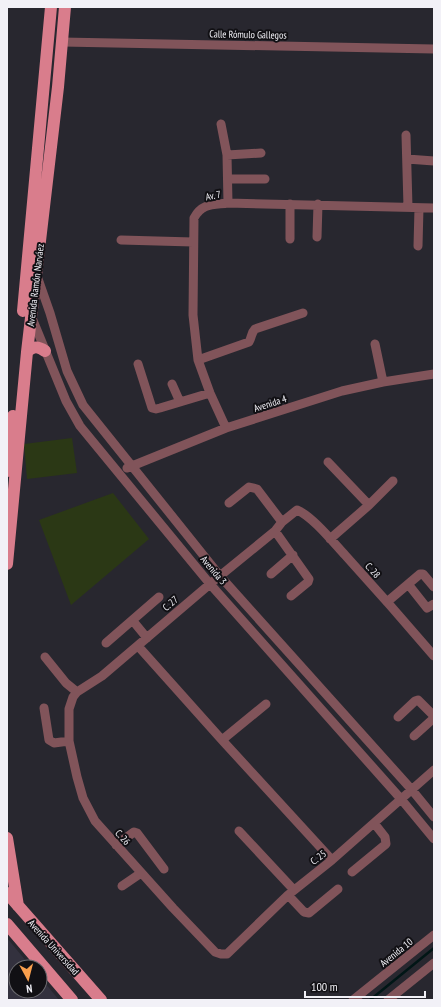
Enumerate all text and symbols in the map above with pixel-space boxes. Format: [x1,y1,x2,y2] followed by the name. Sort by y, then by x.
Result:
[209,27,287,42] street label: Calle Rómulo Gallegos
[204,188,222,203] street label: Av. 7
[24,243,47,327] street label: Avenida Ramón Narváez
[252,392,289,415] street label: Avenida 4
[198,553,230,588] street label: Avenida 3
[362,560,383,581] street label: C. 28
[160,593,181,614] street label: C. 27
[112,827,133,848] street label: C. 26
[308,847,329,868] street label: C. 25
[25,917,82,978] street label: Avenida Universidad
[377,935,416,970] street label: Avenida 10
[8,959,48,999] north arrow
[305,973,425,999] scale bar
[311,979,338,994] text: 100 m
[25,982,33,996] text: N

